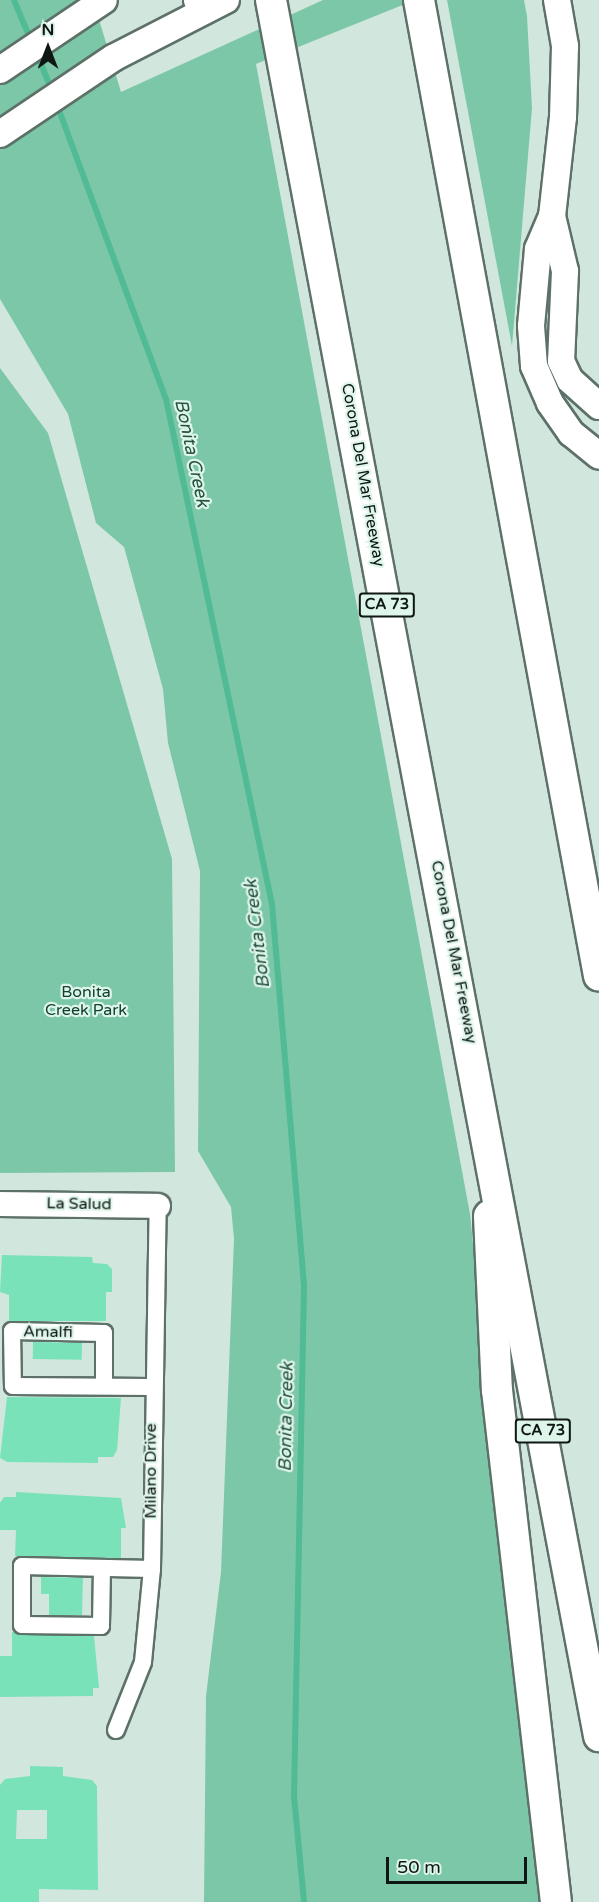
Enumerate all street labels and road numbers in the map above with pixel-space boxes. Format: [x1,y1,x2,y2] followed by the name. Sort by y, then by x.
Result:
[337,382,389,568] street label: Corona Del Mar Freeway
[358,593,416,617] road number: CA 73
[427,859,481,1045] street label: Corona Del Mar Freeway
[46,1194,112,1214] street label: La Salud
[23,1322,73,1342] street label: Amalfi
[514,1419,572,1443] road number: CA 73
[141,1423,161,1519] street label: Milano Drive

